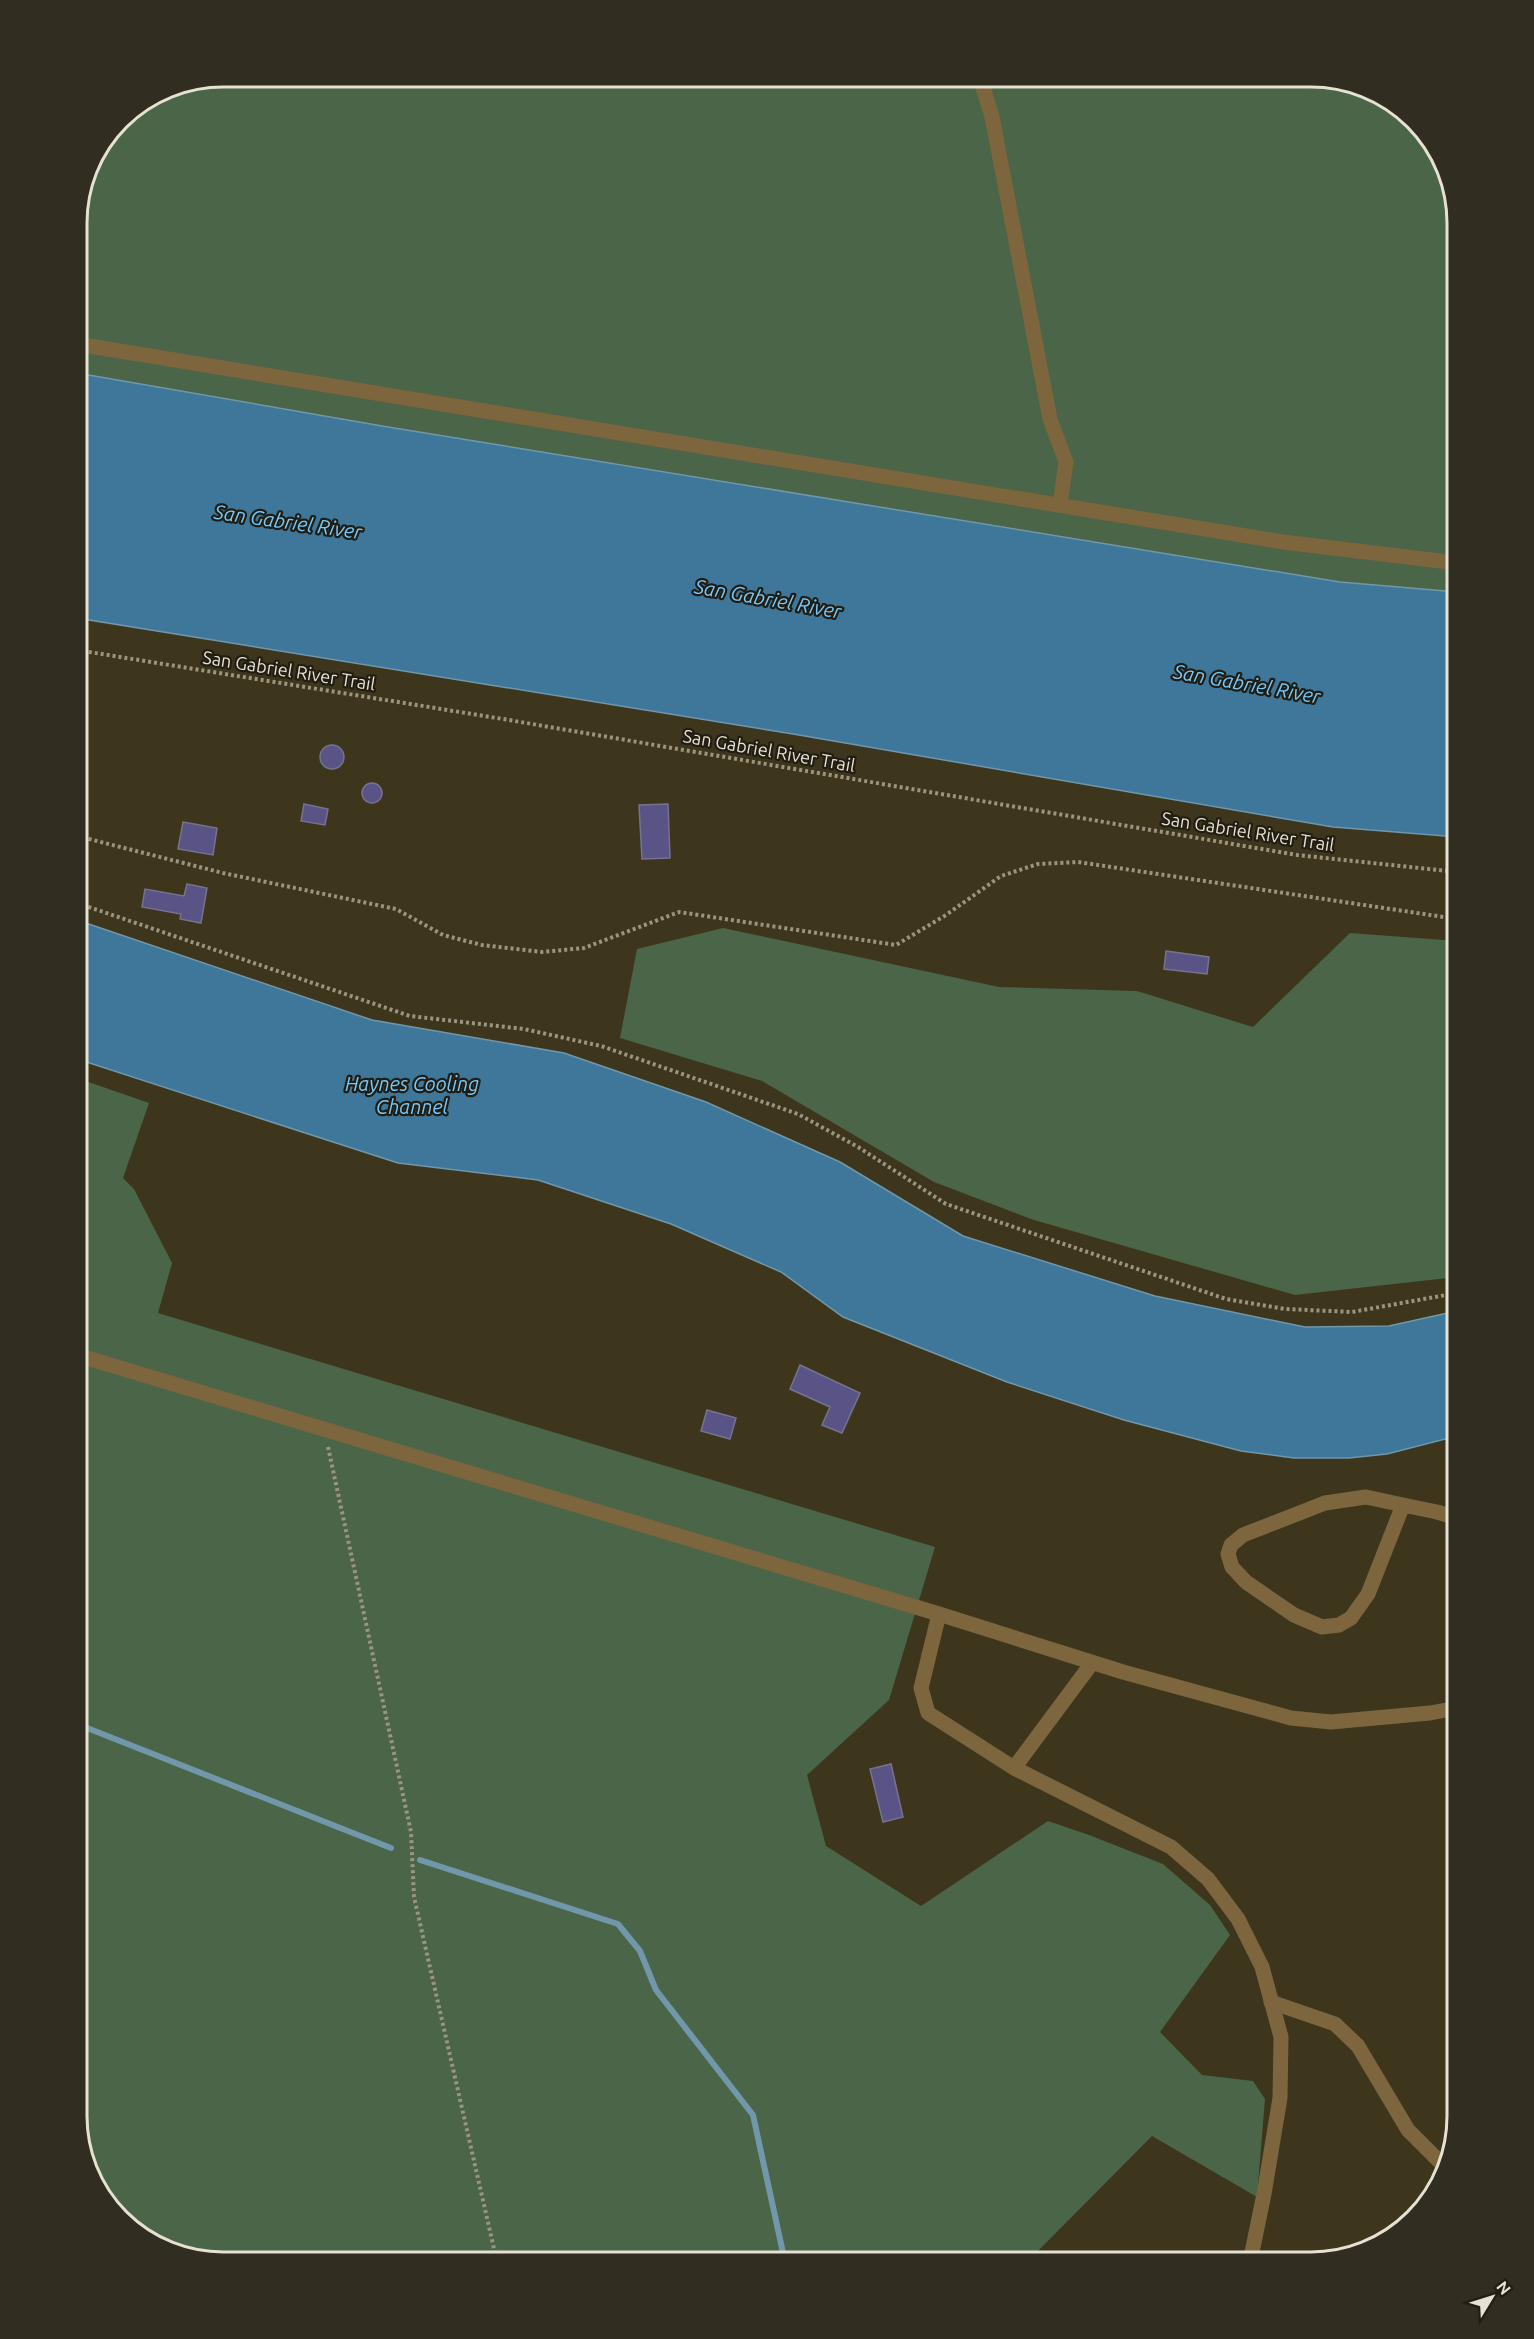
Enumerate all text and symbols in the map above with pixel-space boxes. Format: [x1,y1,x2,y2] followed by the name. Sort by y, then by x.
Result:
[212,500,365,543] water label: San Gabriel River
[692,574,845,623] water label: San Gabriel River
[201,646,377,694] street label: San Gabriel River Trail
[1171,659,1324,708] water label: San Gabriel River
[681,725,857,775] street label: San Gabriel River Trail
[1160,807,1336,855] street label: San Gabriel River Trail
[345,1072,479,1118] water label: Haynes Cooling Channel
[1462,2267,1522,2327] north arrow
[1493,2278,1515,2298] text: N

